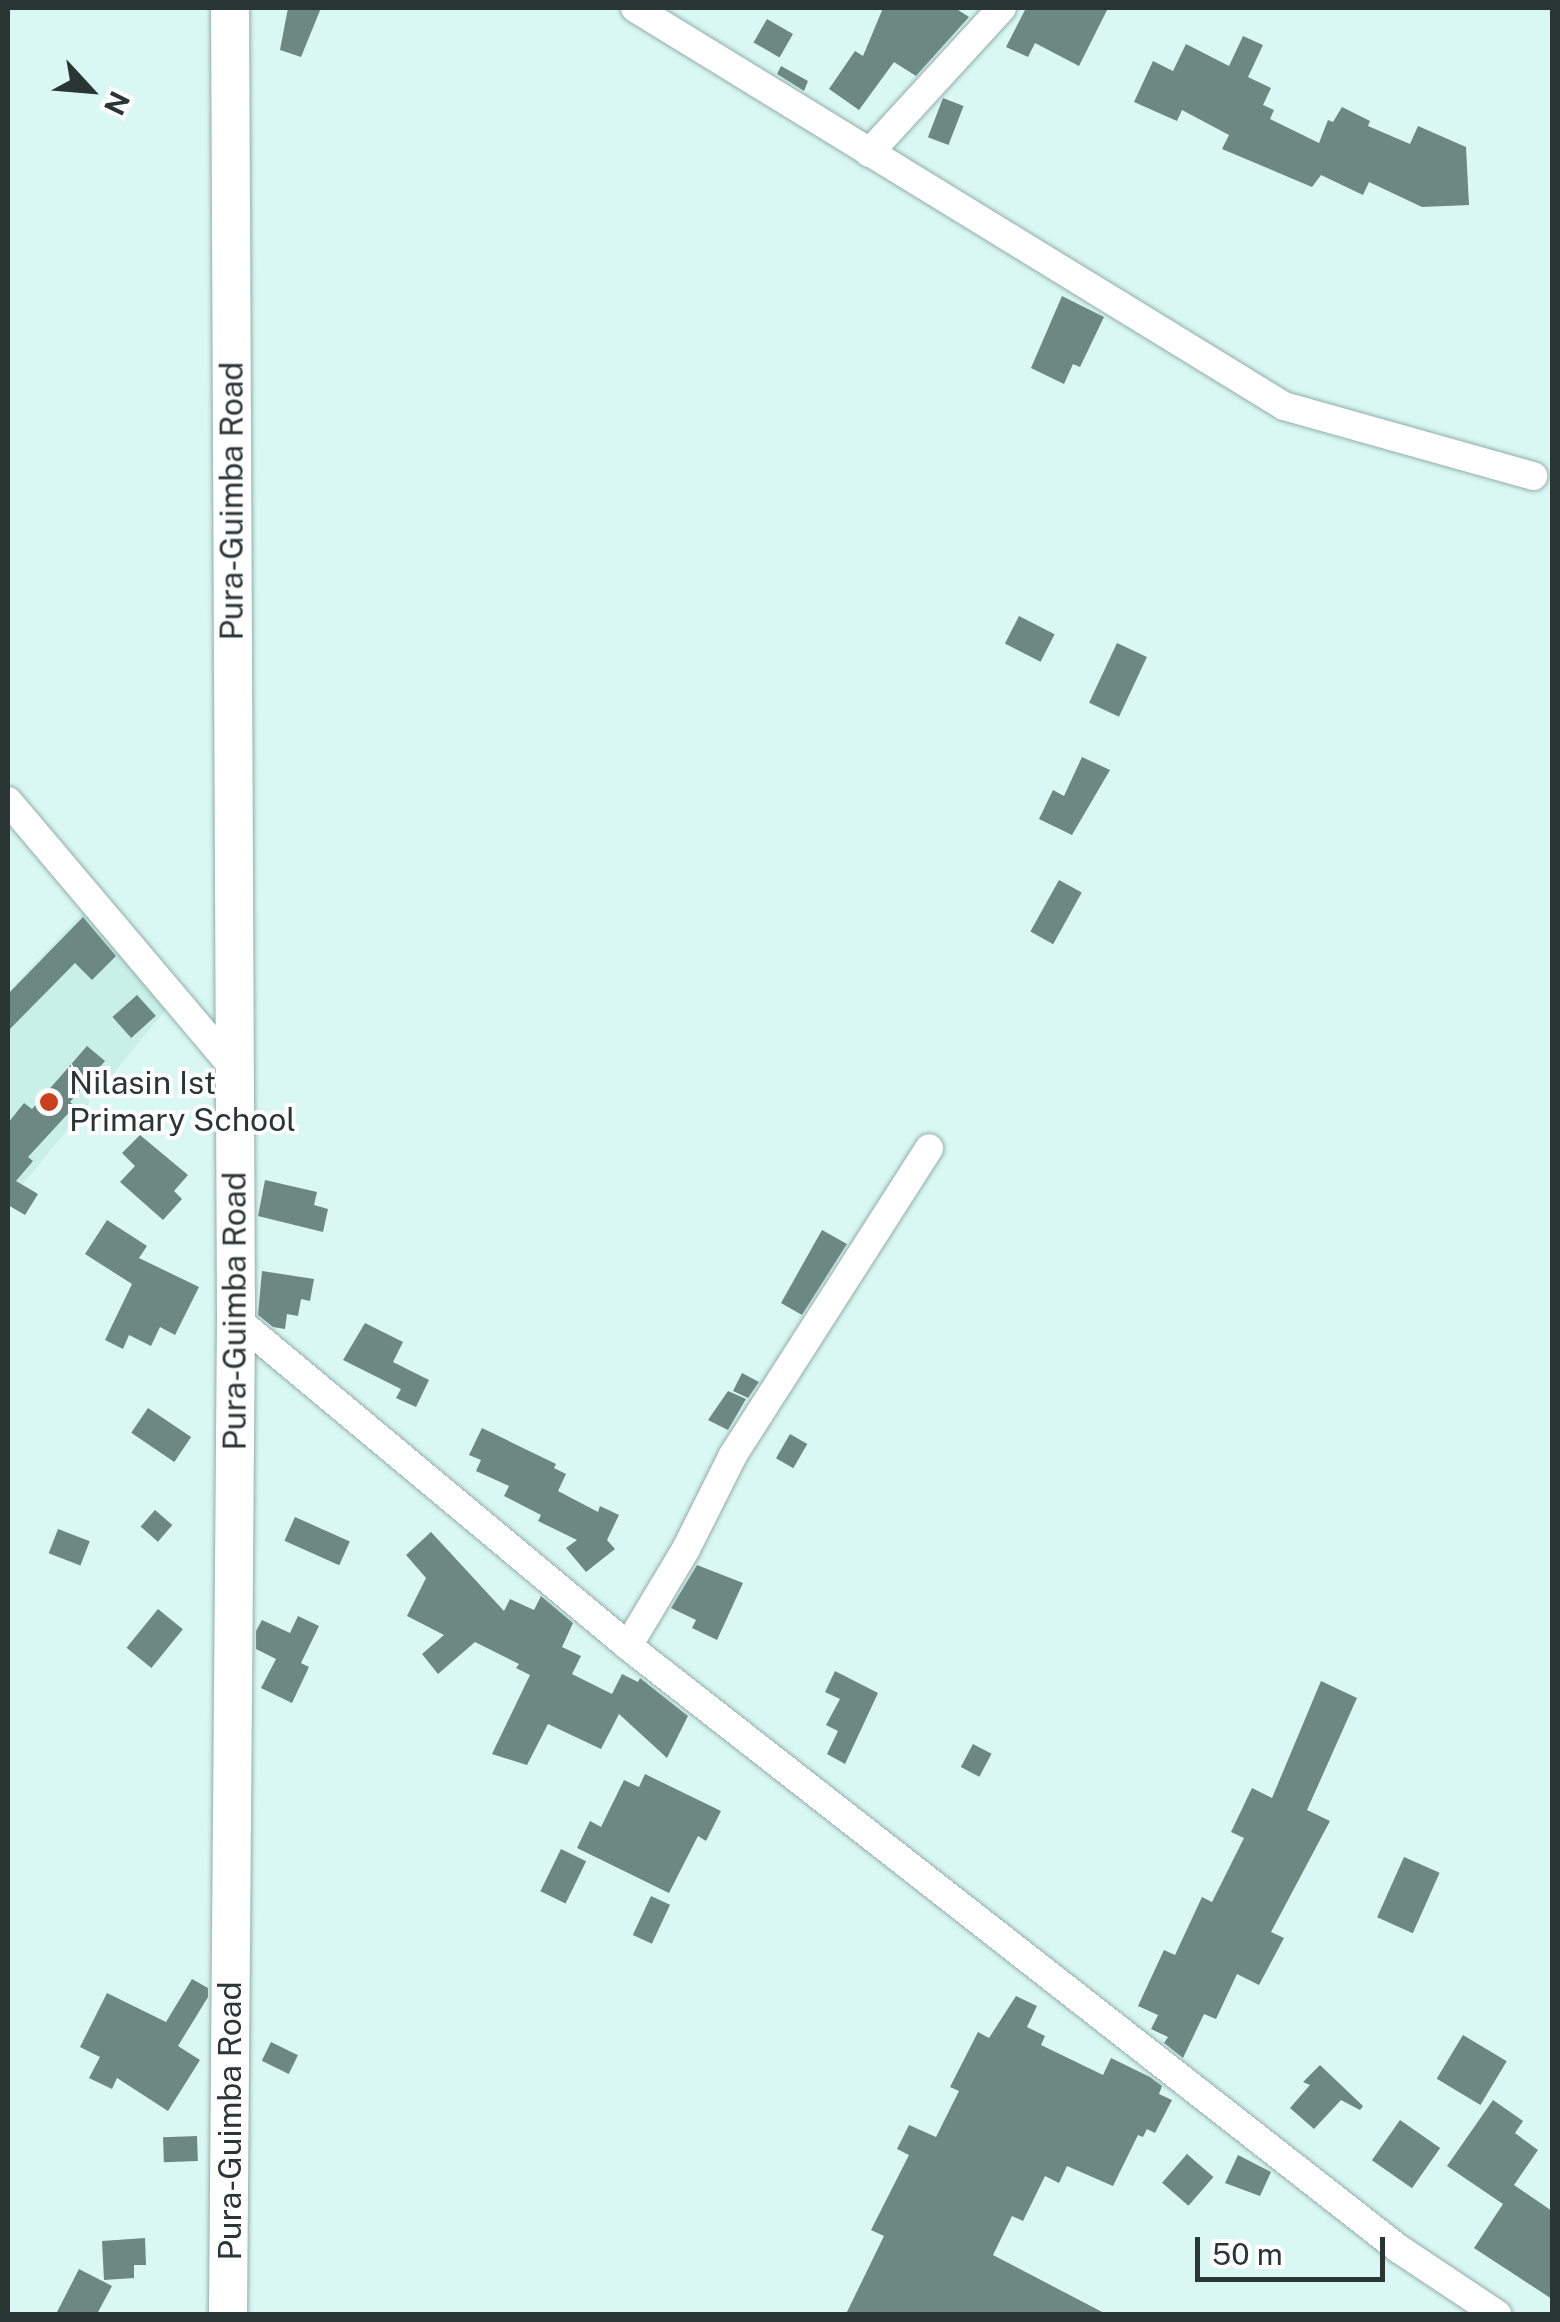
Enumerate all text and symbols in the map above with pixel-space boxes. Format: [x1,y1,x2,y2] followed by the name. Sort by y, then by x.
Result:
[40,40,140,140] north arrow
[98,86,137,120] text: N
[213,362,251,640] street label: Pura-Guimba Road
[69,1065,296,1140] place label: Nilasin Ist Primary School
[38,1091,60,1113] marker: Nilasin Ist Primary School
[216,1172,254,1450] street label: Pura-Guimba Road
[211,1982,249,2260] street label: Pura-Guimba Road
[1200,2217,1390,2279] scale bar
[1212,2236,1283,2272] text: 50 m

